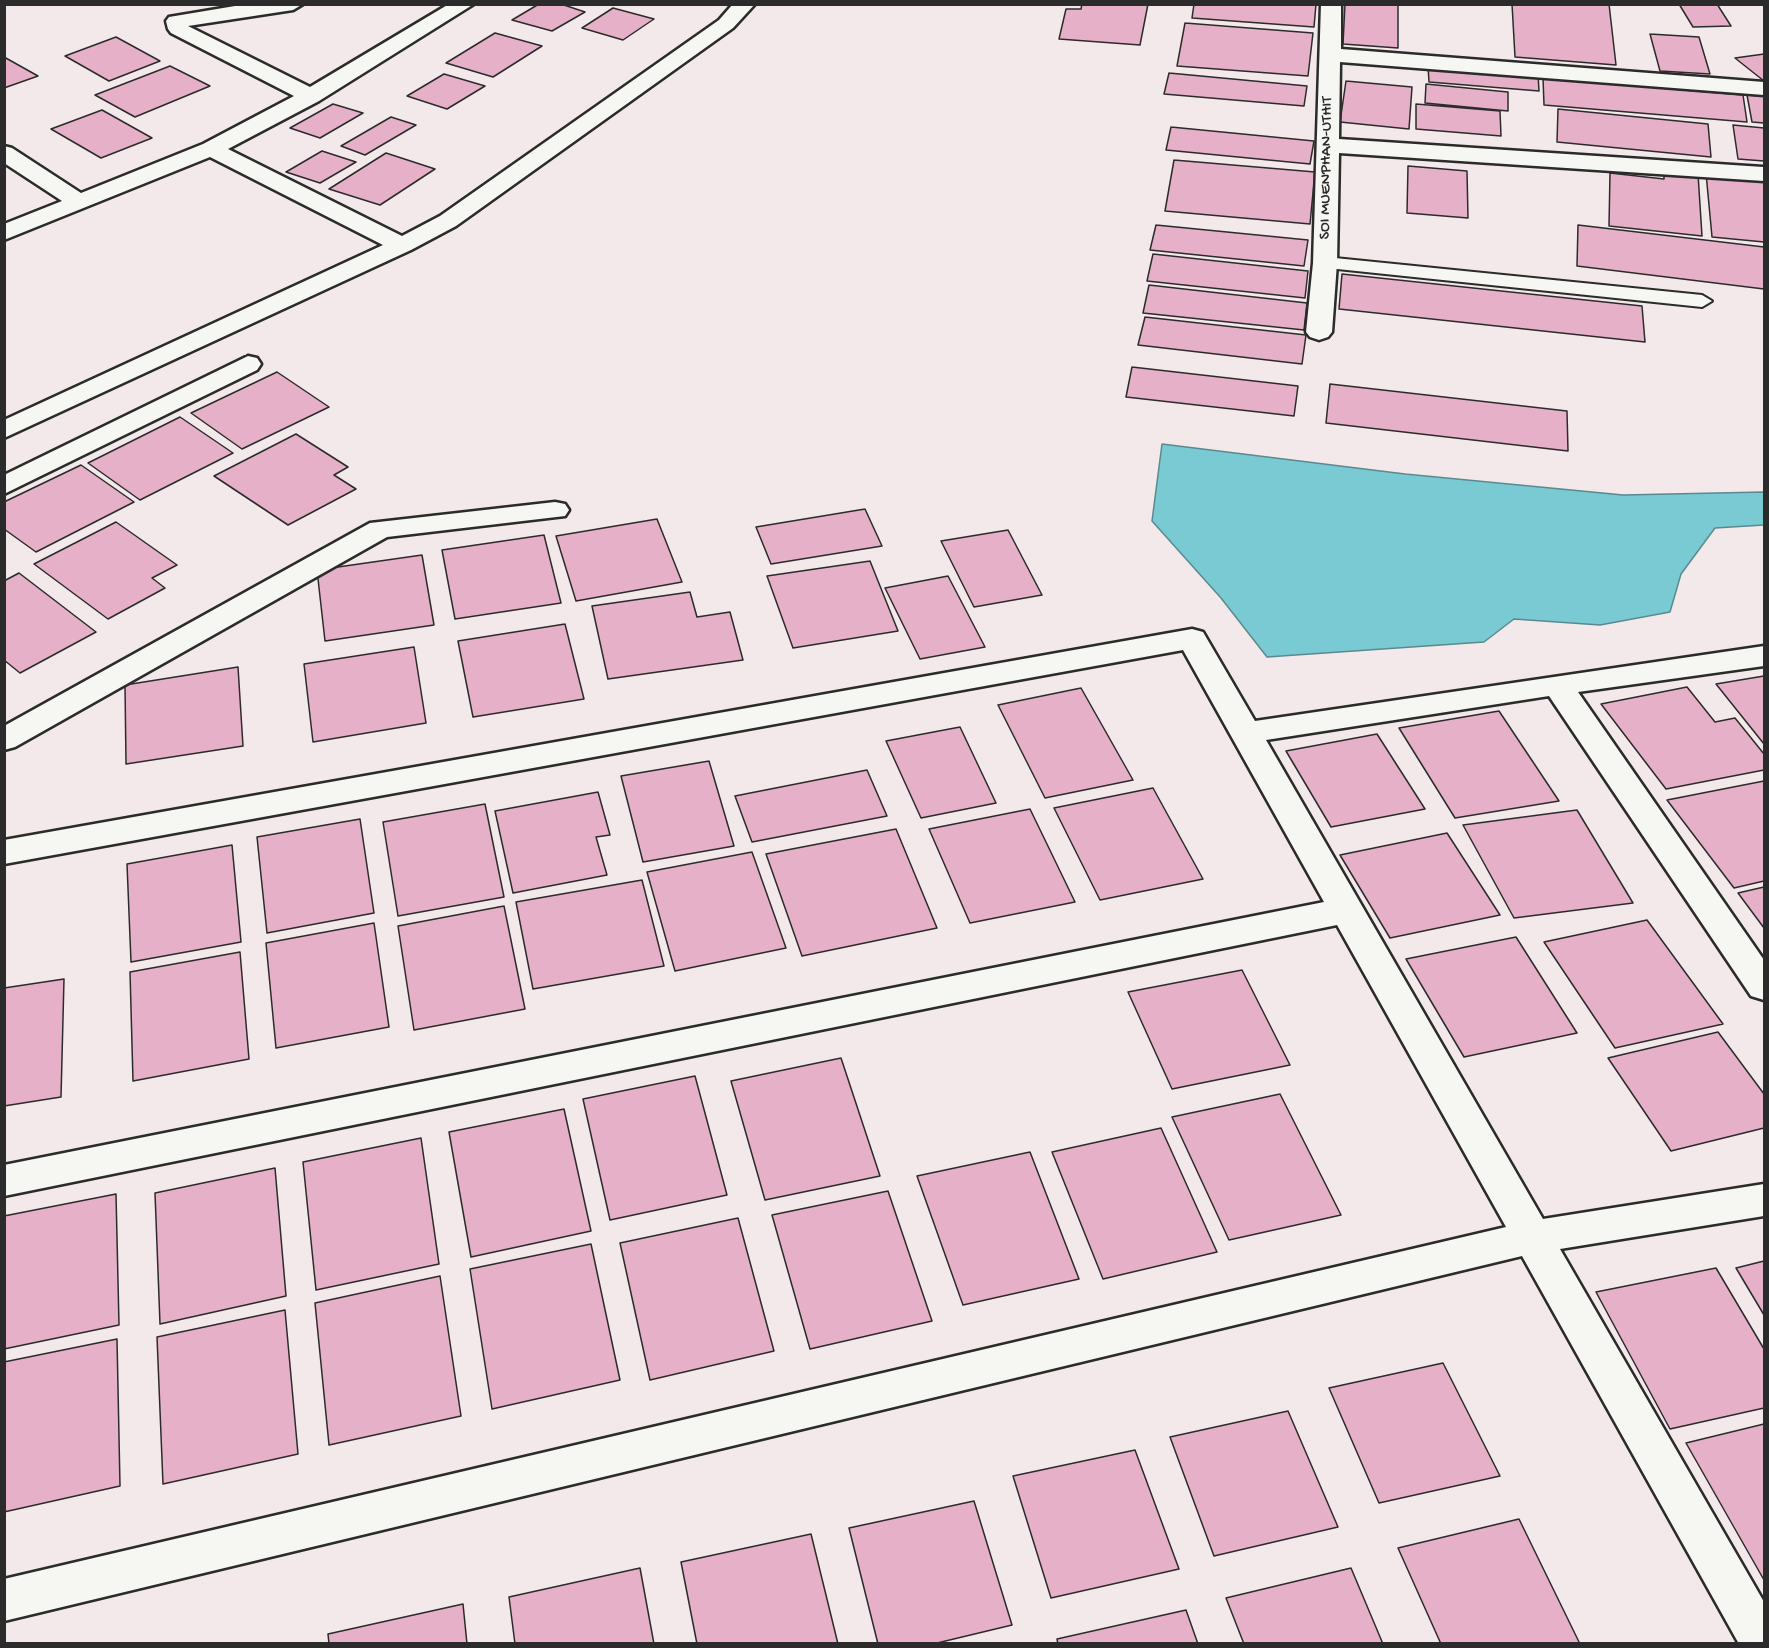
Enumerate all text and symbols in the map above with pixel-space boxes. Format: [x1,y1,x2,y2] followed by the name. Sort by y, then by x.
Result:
[1316,96,1338,240] street label: SOI MUENPHAN-UTHIT

